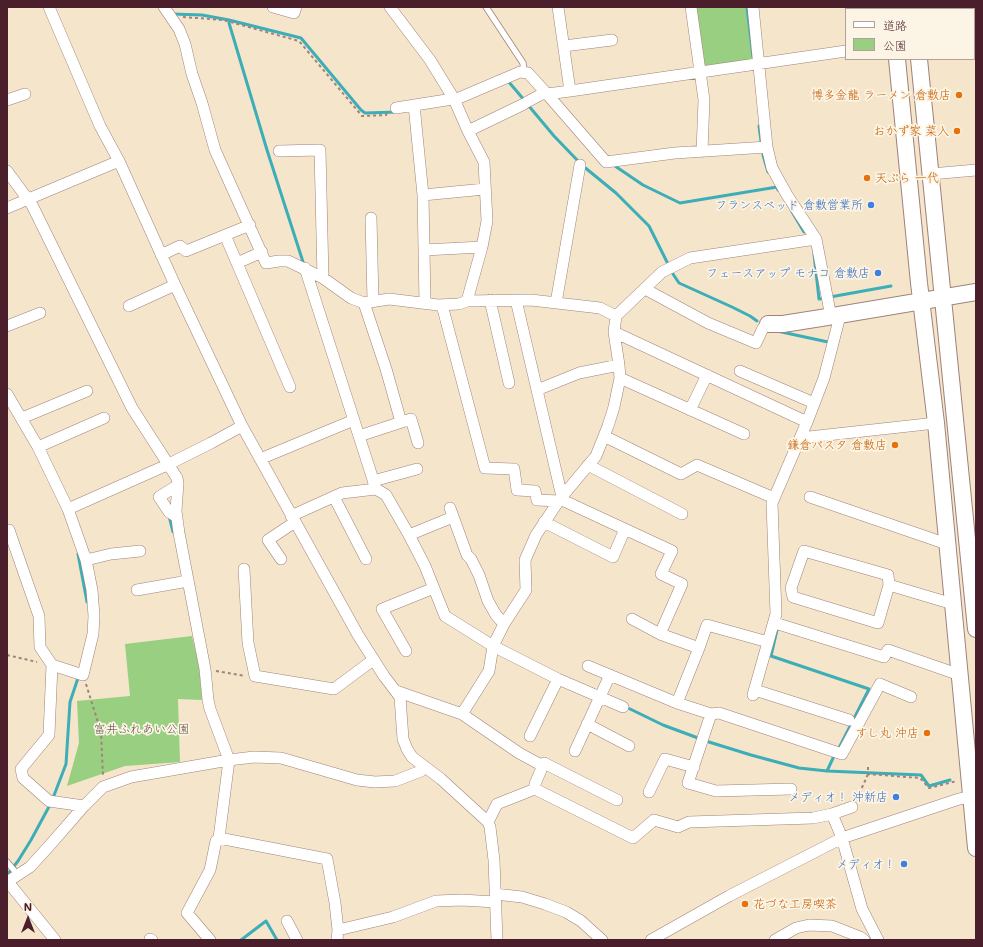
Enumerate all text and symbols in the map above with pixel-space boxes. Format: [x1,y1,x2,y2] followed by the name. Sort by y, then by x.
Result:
[845,8,975,60] legend
[883,17,907,33] text: 道路
[883,37,907,53] text: 公園
[811,88,951,102] place label: 博多金龍 ラーメン 倉敷店
[954,90,964,100] marker: 博多金龍 ラーメン 倉敷店
[873,124,949,138] place label: おかず家 菜入
[952,126,962,136] marker: おかず家 菜入
[875,171,939,185] place label: 天ぷら 一代
[862,173,872,183] marker: 天ぷら 一代
[715,198,863,212] place label: フランスベッド 倉敷営業所
[866,200,876,210] marker: フランスベッド 倉敷営業所
[706,266,870,280] place label: フェースアップ モナコ 倉敷店
[873,268,883,278] marker: フェースアップ モナコ 倉敷店
[787,438,887,452] place label: 鎌倉パスタ 倉敷店
[890,440,900,450] marker: 鎌倉パスタ 倉敷店
[94,722,190,736] park label: 富井ふれあい公園
[855,726,919,740] place label: すし丸 沖店
[922,728,932,738] marker: すし丸 沖店
[788,790,888,804] place label: メディオ！ 沖新店
[891,792,901,802] marker: メディオ！ 沖新店
[836,857,896,871] place label: メディオ！
[899,859,909,869] marker: メディオ！
[753,897,837,911] place label: 花づな工房喫茶
[8,899,48,939] north arrow
[24,899,32,914] text: N
[740,899,750,909] marker: 花づな工房喫茶

